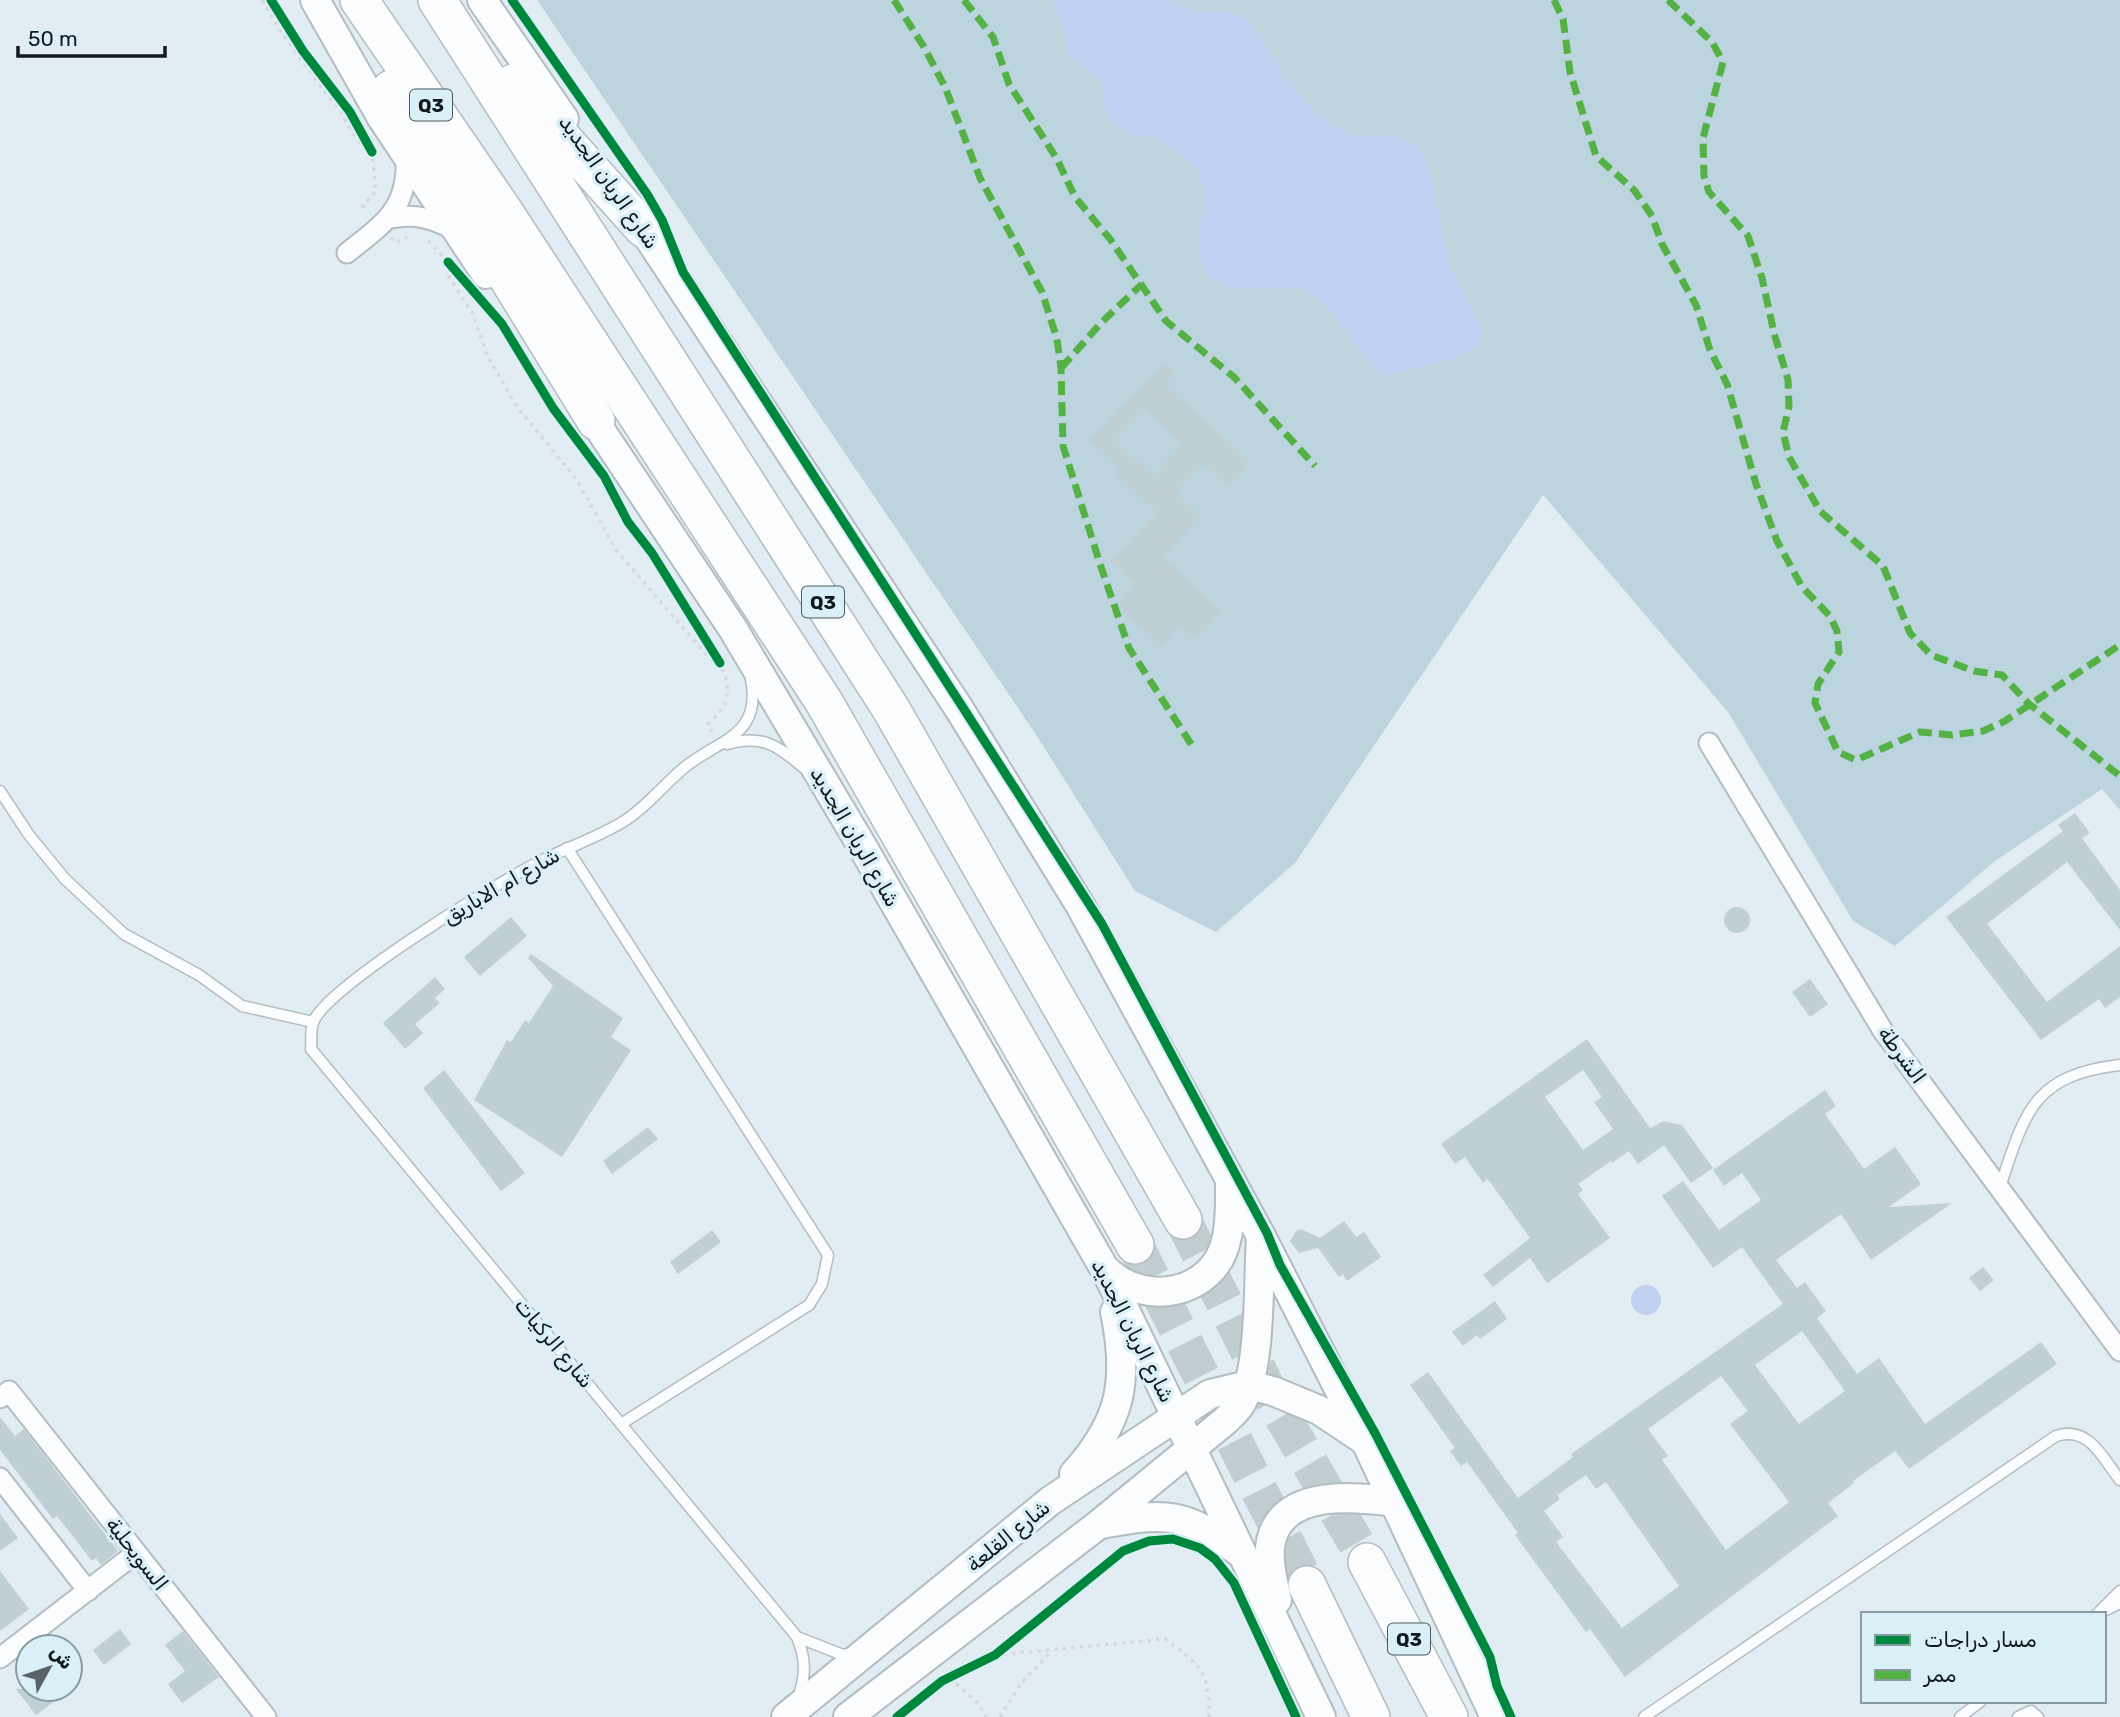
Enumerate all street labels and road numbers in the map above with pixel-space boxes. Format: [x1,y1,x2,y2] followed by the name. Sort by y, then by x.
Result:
[410,90,452,120] road number: Q3
[552,110,665,255] street label: شارع الريان الجديد
[802,586,844,618] road number: Q3
[804,762,906,912] street label: شارع الريان الجديد
[438,842,565,931] street label: شارع ام الاباريق
[1873,1021,1932,1088] street label: الشرطة
[1085,1255,1180,1408] street label: شارع الريان الجديد
[508,1293,599,1394] street label: شارع الركيات
[961,1494,1056,1578] street label: شارع القلعة
[101,1512,174,1595] street label: السويحلية
[1388,1624,1430,1654] road number: Q3

